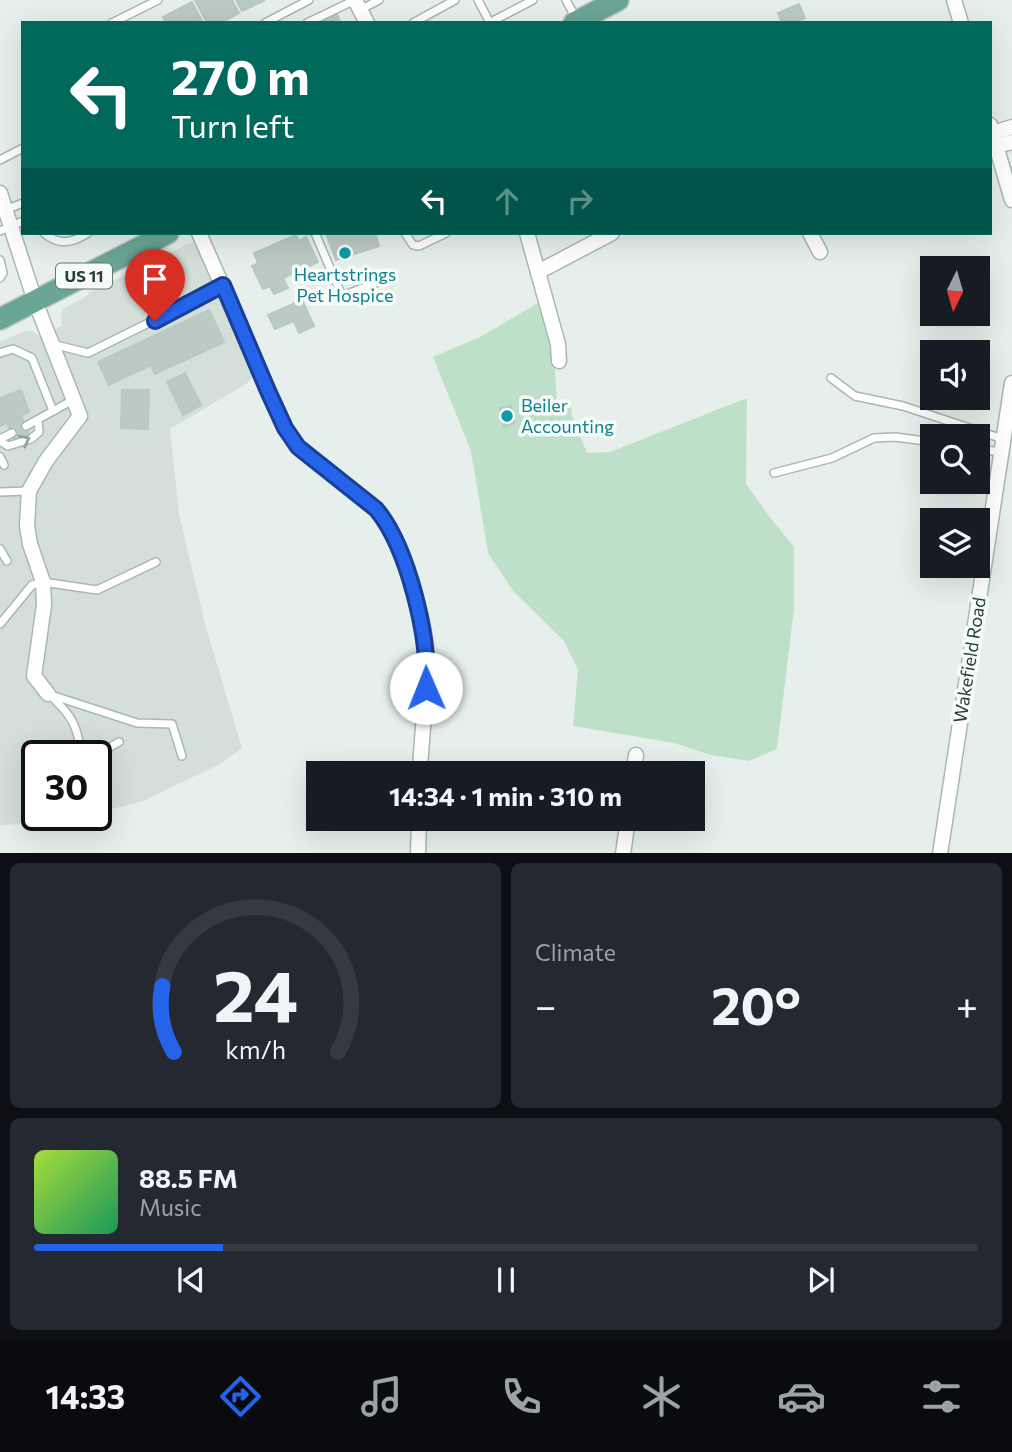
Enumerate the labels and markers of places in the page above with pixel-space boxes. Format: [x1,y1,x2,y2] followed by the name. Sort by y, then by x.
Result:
[337,245,353,261] marker: Heartstrings Pet Hospice
[125,249,185,321] pin
[294,263,396,306] place label: Heartstrings Pet Hospice
[521,394,614,437] place label: Beiler Accounting
[499,408,515,424] marker: Beiler Accounting

